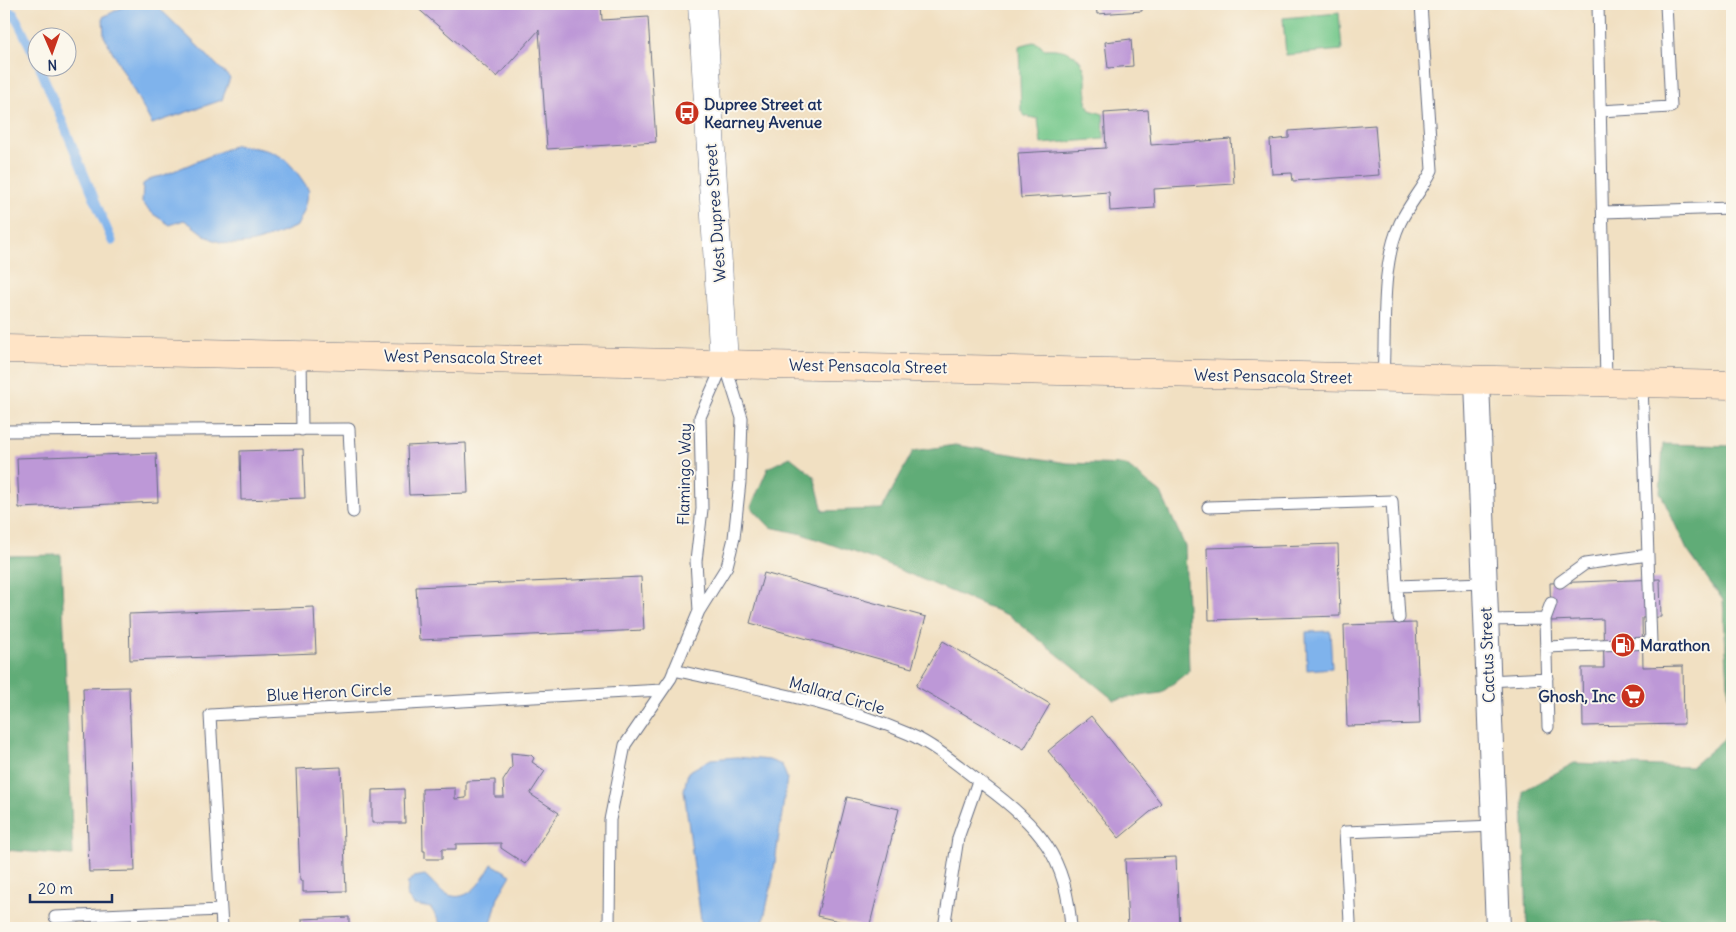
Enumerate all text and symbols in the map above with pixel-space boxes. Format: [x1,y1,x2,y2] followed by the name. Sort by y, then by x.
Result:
[28,28,78,78] north arrow
[47,56,58,74] text: N
[704,94,823,133] place label: Dupree Street at Kearney Avenue
[674,100,700,126] bus stop icon: Dupree Street at Kearney Avenue
[700,143,730,283] street label: West Dupree Street
[384,346,543,368] street label: West Pensacola Street
[789,355,948,377] street label: West Pensacola Street
[1194,365,1353,387] street label: West Pensacola Street
[673,423,695,525] street label: Flamingo Way
[1475,606,1499,703] street label: Cactus Street
[1610,632,1636,658] fuel station icon: Marathon
[1640,635,1710,655] place label: Marathon
[787,672,887,718] street label: Mallard Circle
[266,679,392,705] street label: Blue Heron Circle
[1620,683,1646,709] supermarket icon: Ghosh, Inc
[1538,686,1616,706] place label: Ghosh, Inc
[30,872,112,904] scale bar
[38,879,73,898] text: 20 m

